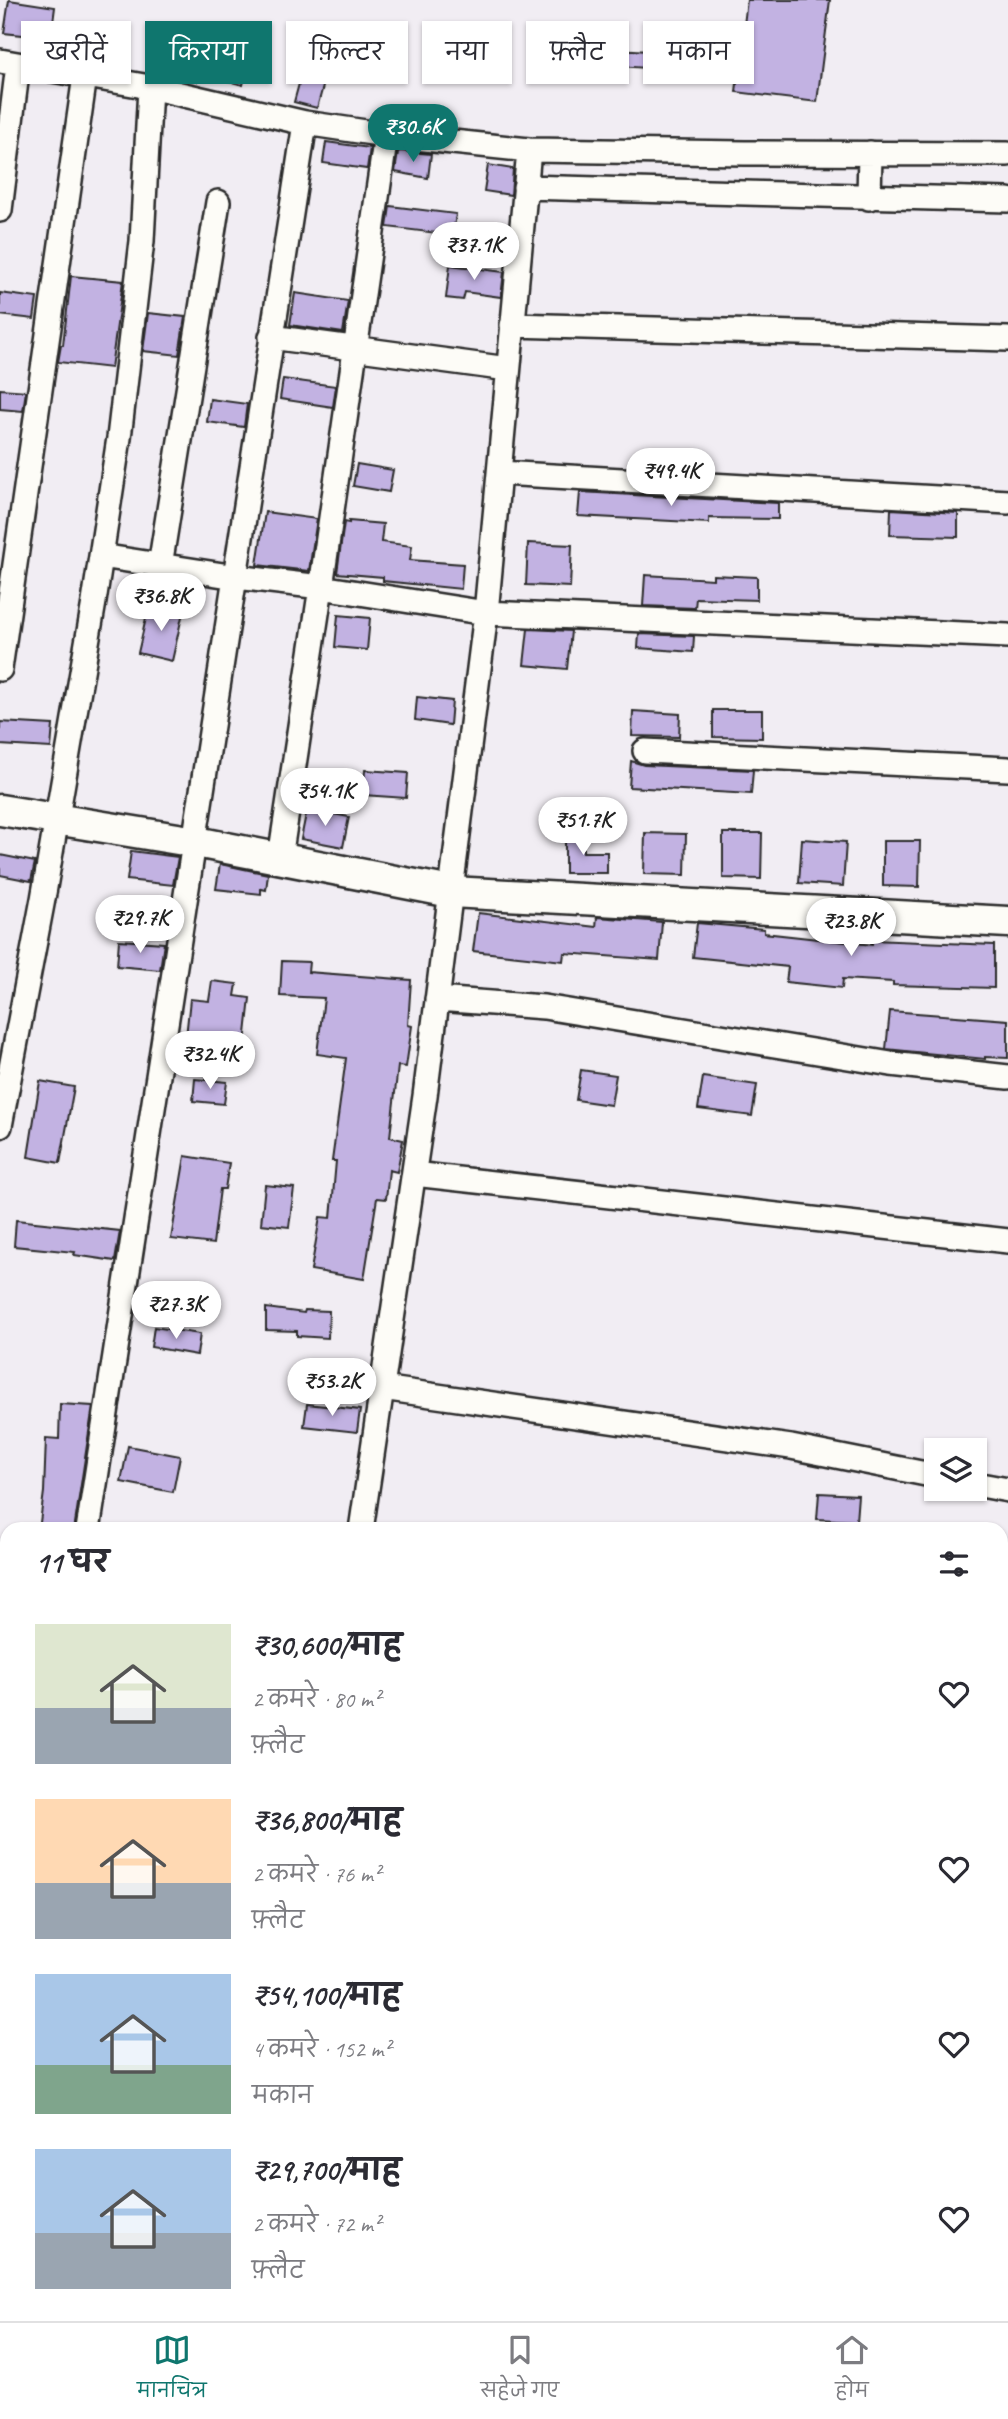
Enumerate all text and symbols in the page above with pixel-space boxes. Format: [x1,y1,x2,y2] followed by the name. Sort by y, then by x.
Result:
[21,21,131,84] chip: खरीदें
[145,21,272,84] chip: किराया
[286,21,408,84] chip: फ़िल्टर
[422,21,512,84] chip: नया
[526,21,629,84] chip: फ़्लैट
[643,21,754,84] chip: मकान
[356,104,470,164] pin: ₹30.6K
[384,112,442,141] text: ₹30.6K
[417,222,531,282] pin: ₹37.1K
[445,230,503,259] text: ₹37.1K
[614,448,728,508] pin: ₹49.4K
[642,456,700,485] text: ₹49.4K
[104,574,218,633] pin: ₹36.8K
[132,581,190,610] text: ₹36.8K
[268,768,382,828] pin: ₹54.1K
[296,776,354,805] text: ₹54.1K
[526,798,640,857] pin: ₹51.7K
[554,805,612,834] text: ₹51.7K
[83,895,197,955] pin: ₹29.7K
[794,898,908,958] pin: ₹23.8K
[111,903,169,932] text: ₹29.7K
[822,906,880,935] text: ₹23.8K
[153,1032,267,1091] pin: ₹32.4K
[181,1039,239,1068] text: ₹32.4K
[119,1282,233,1341] pin: ₹27.3K
[147,1289,205,1318] text: ₹27.3K
[275,1358,389,1418] pin: ₹53.2K
[303,1366,361,1395] text: ₹53.2K
[924,1438,987,1501] map controls
[924,1438,987,1501] button: layers
[35,1543,109,1581] text: 11 घर
[935,1545,973,1583] icon: filters
[252,1626,402,1664] text: ₹30,600/माह
[91,1652,175,1736] icon: home
[935,1675,973,1713] icon: heart
[252,1685,380,1714] text: 2 कमरे · 80 m²
[252,1731,304,1760] text: फ़्लैट
[252,1801,402,1839] text: ₹36,800/माह
[91,1827,175,1911] icon: home
[935,1850,973,1888] icon: heart
[252,1860,380,1889] text: 2 कमरे · 76 m²
[252,1906,304,1935] text: फ़्लैट
[252,1976,401,2014] text: ₹54,100/माह
[91,2002,175,2086] icon: home
[935,2025,973,2063] icon: heart
[252,2035,390,2064] text: 4 कमरे · 152 m²
[252,2081,313,2110] text: मकान
[252,2151,401,2189] text: ₹29,700/माह
[91,2177,175,2261] icon: home
[935,2200,973,2238] icon: heart
[252,2210,380,2239] text: 2 कमरे · 72 m²
[252,2256,304,2285] text: फ़्लैट
[137,2331,207,2411] tab: मानचित्र
[481,2331,559,2411] tab: सहेजे गए
[833,2331,871,2411] tab: होम

